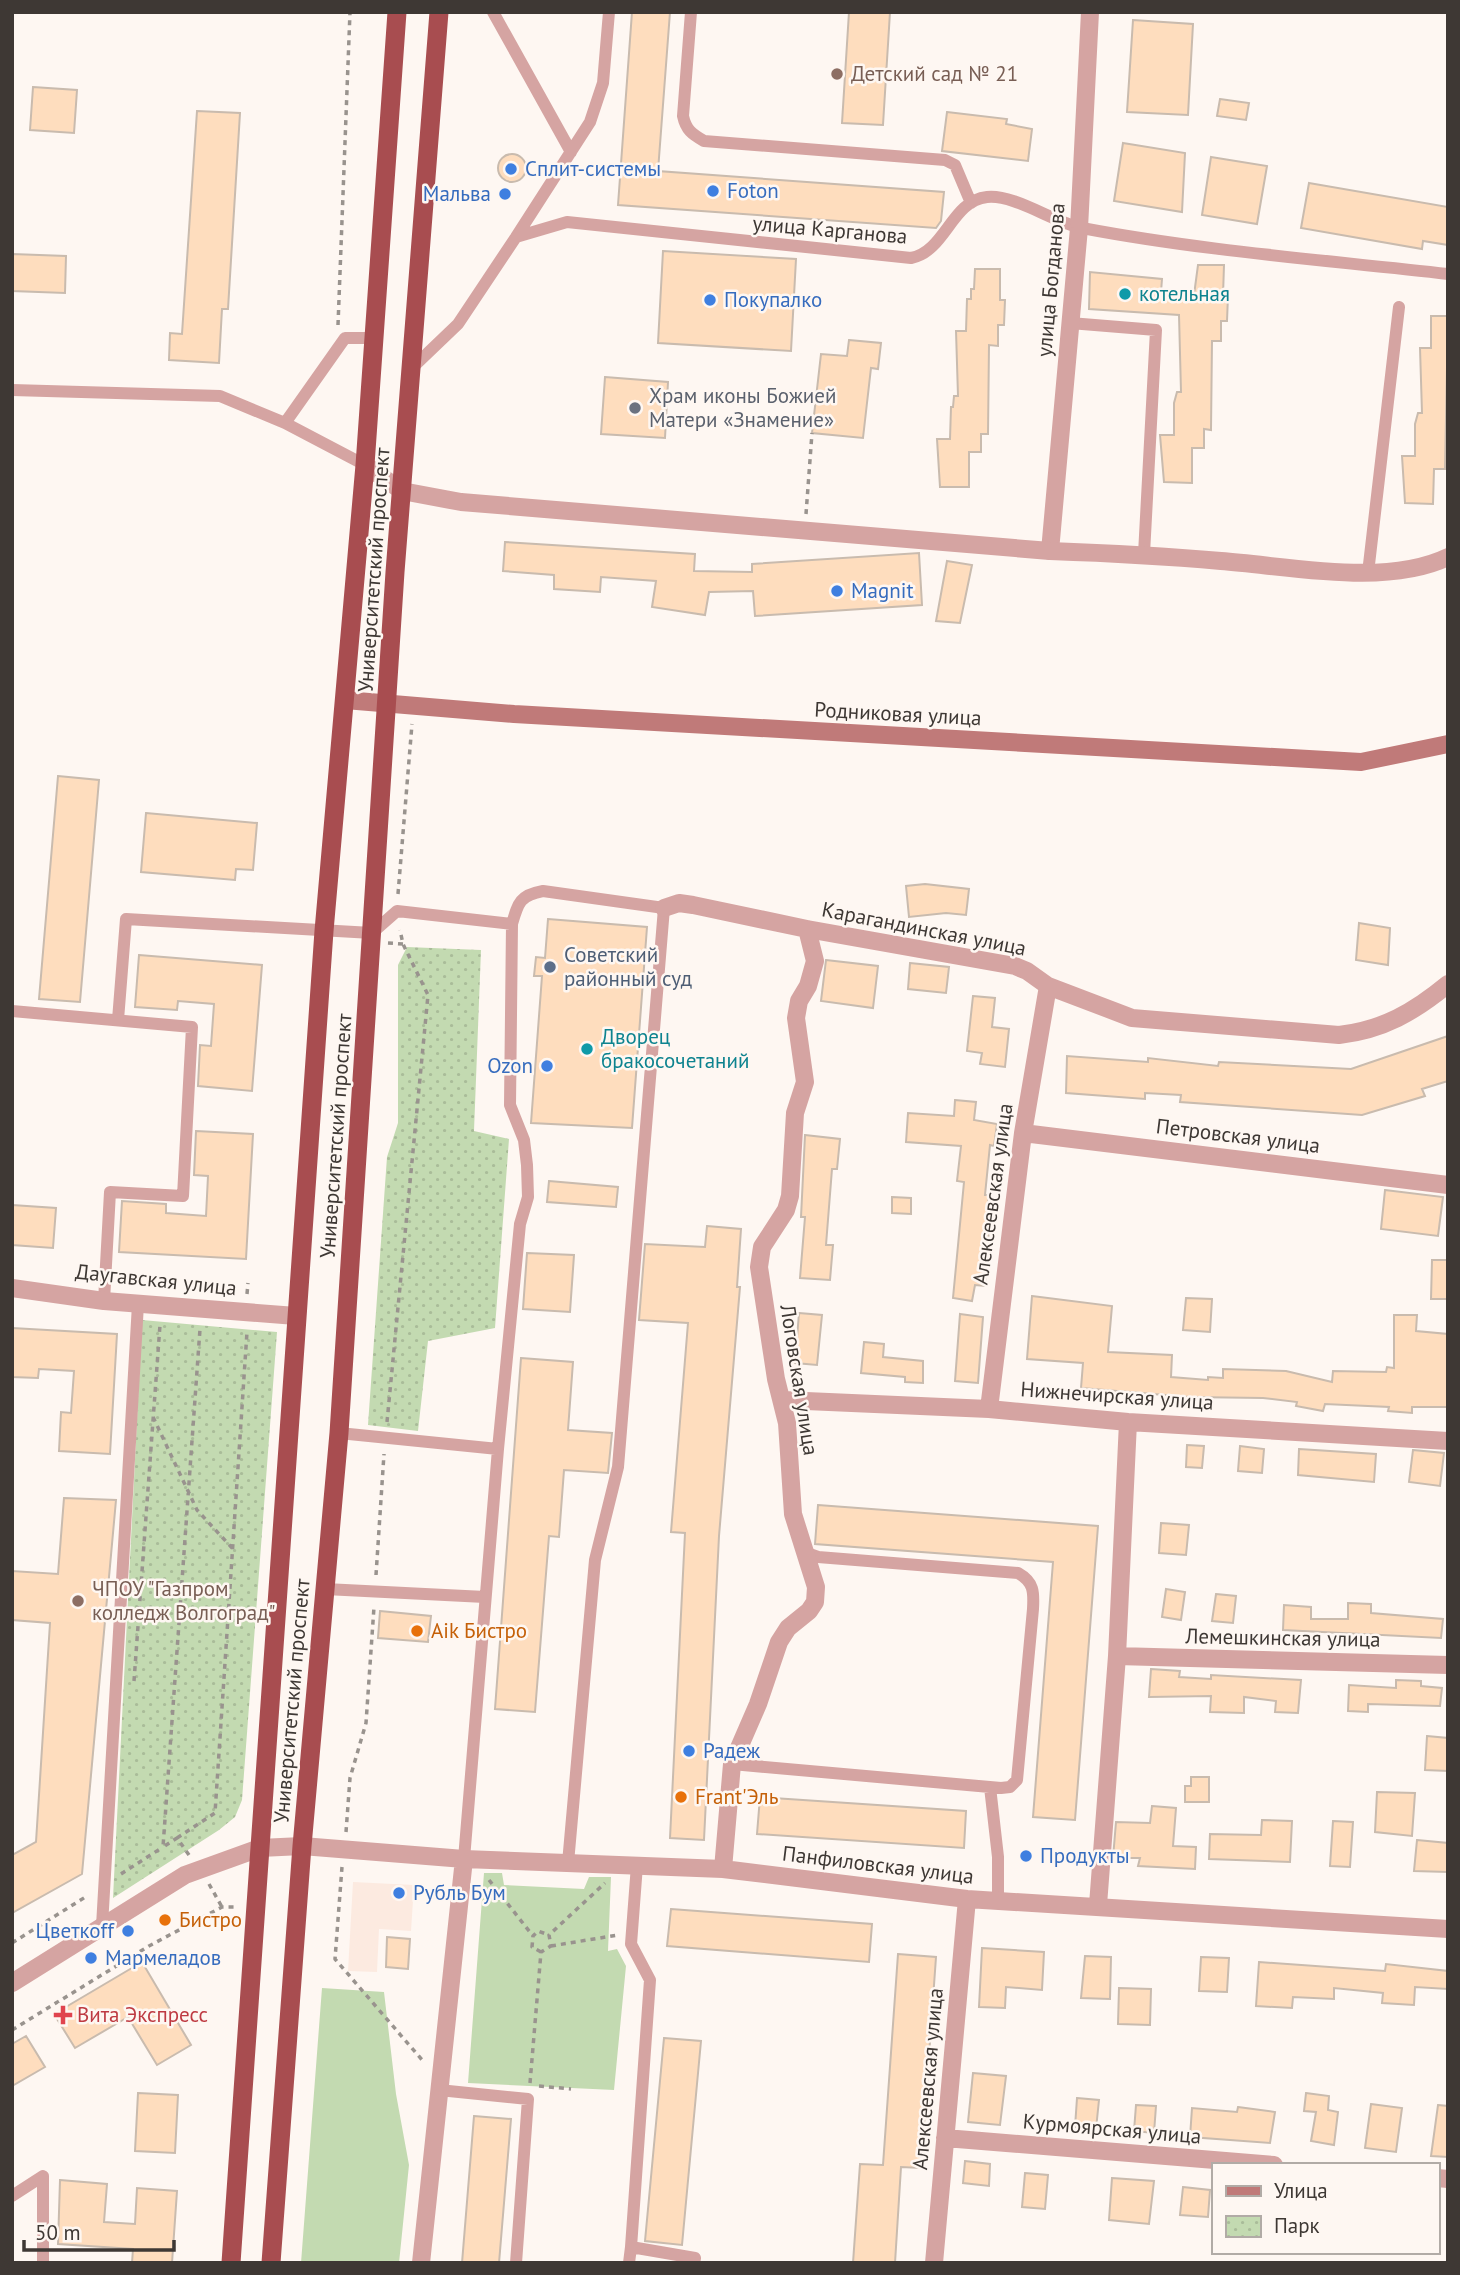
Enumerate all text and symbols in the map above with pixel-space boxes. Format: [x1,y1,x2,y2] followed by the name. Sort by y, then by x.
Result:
[851,60,1018,87] place label: Детский сад № 21
[829,66,845,82] marker: Детский сад № 21
[525,155,661,182] place label: Сплит-системы
[503,161,519,177] marker: Сплит-системы
[727,177,779,204] place label: Foton
[423,180,491,207] place label: Мальва
[705,183,721,199] marker: Foton
[497,186,513,202] marker: Мальва
[1030,202,1071,358] street label: улица Богданова
[752,209,909,250] street label: улица Карганова
[1139,280,1230,307] place label: котельная
[724,286,822,313] place label: Покупалко
[1117,286,1133,302] marker: котельная
[702,292,718,308] marker: Покупалко
[649,382,836,433] place label: Храм иконы Божией Матери «Знамение»
[627,400,643,416] marker: Храм иконы Божией Матери «Знамение»
[351,446,396,693] street label: Университетский проспект
[851,577,914,604] place label: Magnit
[829,583,845,599] marker: Magnit
[814,696,982,731] street label: Родниковая улица
[820,895,1029,962] street label: Карагандинская улица
[564,941,692,992] place label: Советский районный суд
[542,959,558,975] marker: Советский районный суд
[313,1012,358,1259] street label: Университетский проспект
[601,1023,749,1074] place label: Дворец бракосочетаний
[579,1041,595,1057] marker: Дворец бракосочетаний
[487,1052,533,1079] place label: Ozon
[539,1058,555,1074] marker: Ozon
[966,1102,1019,1286] street label: Алексеевская улица
[1155,1112,1322,1159] street label: Петровская улица
[74,1258,238,1301] street label: Даугавская улица
[774,1302,825,1457] street label: Логовская улица
[1020,1375,1214,1416] street label: Нижнечирская улица
[92,1575,276,1626] place label: ЧПОУ "Газпром колледж Волгоград"
[267,1577,316,1824] street label: Университетский проспект
[70,1593,86,1609] marker: ЧПОУ "Газпром колледж Волгоград"
[431,1617,527,1644] place label: Aik Бистро
[1184,1622,1381,1653] street label: Лемешкинская улица
[409,1623,425,1639] marker: Aik Бистро
[703,1737,760,1764] place label: Радеж
[681,1743,697,1759] marker: Радеж
[695,1783,779,1810] place label: Frant'Эль
[673,1789,689,1805] marker: Frant'Эль
[781,1839,975,1890] street label: Панфиловская улица
[1040,1842,1130,1869] place label: Продукты
[1018,1848,1034,1864] marker: Продукты
[413,1879,506,1906] place label: Рубль Бум
[391,1885,407,1901] marker: Рубль Бум
[179,1906,242,1933] place label: Бистро
[157,1912,173,1928] marker: Бистро
[36,1917,115,1944] place label: Цветкоff
[120,1923,136,1939] marker: Цветкоff
[105,1944,221,1971] place label: Мармеладов
[83,1950,99,1966] marker: Мармеладов
[906,1987,949,2171] street label: Алексеевская улица
[77,2001,208,2028] place label: Вита Экспресс
[55,2007,71,2023] marker: Вита Экспресс
[1022,2107,1202,2150] street label: Курмоярская улица
[1212,2163,1439,2254] legend
[1274,2177,1328,2204] text: Улица
[24,2208,175,2252] scale bar
[1274,2212,1320,2239] text: Парк
[35,2219,81,2246] text: 50 m

